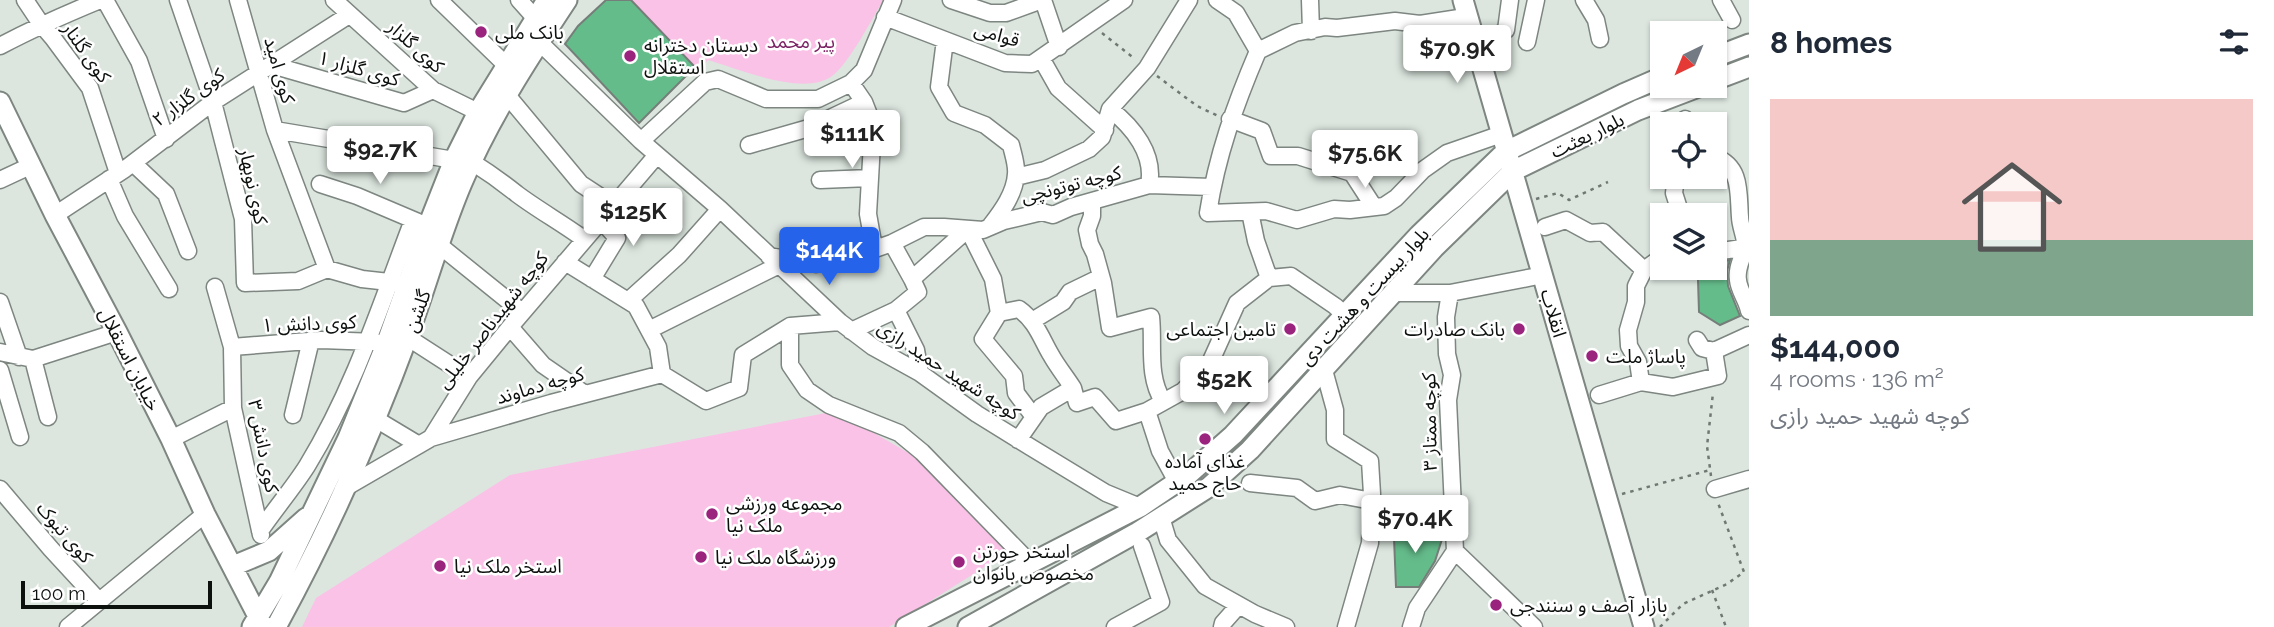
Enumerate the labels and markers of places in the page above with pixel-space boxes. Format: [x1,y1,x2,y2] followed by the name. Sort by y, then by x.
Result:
[495,21,564,44] place label: بانک ملی
[473,24,489,40] marker: بانک ملی
[1400,25,1514,85] pin: $70.9K
[644,34,758,78] place label: دبستان دخترانه استقلال
[622,48,638,64] marker: دبستان دخترانه استقلال
[803,110,901,170] pin: $111K
[323,127,437,186] pin: $92.7K
[1308,130,1422,190] pin: $75.6K
[584,188,682,248] pin: $125K
[780,228,878,287] pin: $144K
[1166,318,1276,341] place label: تامین اجتماعی
[1404,318,1505,341] place label: بانک صادرات
[1282,321,1298,337] marker: تامین اجتماعی
[1511,321,1527,337] marker: بانک صادرات
[1606,345,1686,369] place label: پاساژ ملت
[1584,348,1600,364] marker: پاساژ ملت
[1183,356,1265,416] pin: $52K
[1197,431,1213,447] marker: غذای آماده حاج حمید
[1165,450,1245,497] place label: غذای آماده حاج حمید
[726,492,842,536] place label: مجموعه ورزشی ملک نیا
[1358,496,1472,555] pin: $70.4K
[704,506,720,522] marker: مجموعه ورزشی ملک نیا
[973,540,1094,585] place label: استخر حورتن مخصوص بانوان
[715,546,836,569] place label: ورزشگاه ملک نیا
[693,549,709,565] marker: ورزشگاه ملک نیا
[951,554,967,570] marker: استخر حورتن مخصوص بانوان
[454,555,562,578] place label: استخر ملک نیا
[432,558,448,574] marker: استخر ملک نیا
[1510,594,1667,617] place label: بازار آصف و سنندجی
[1488,597,1504,613] marker: بازار آصف و سنندجی

